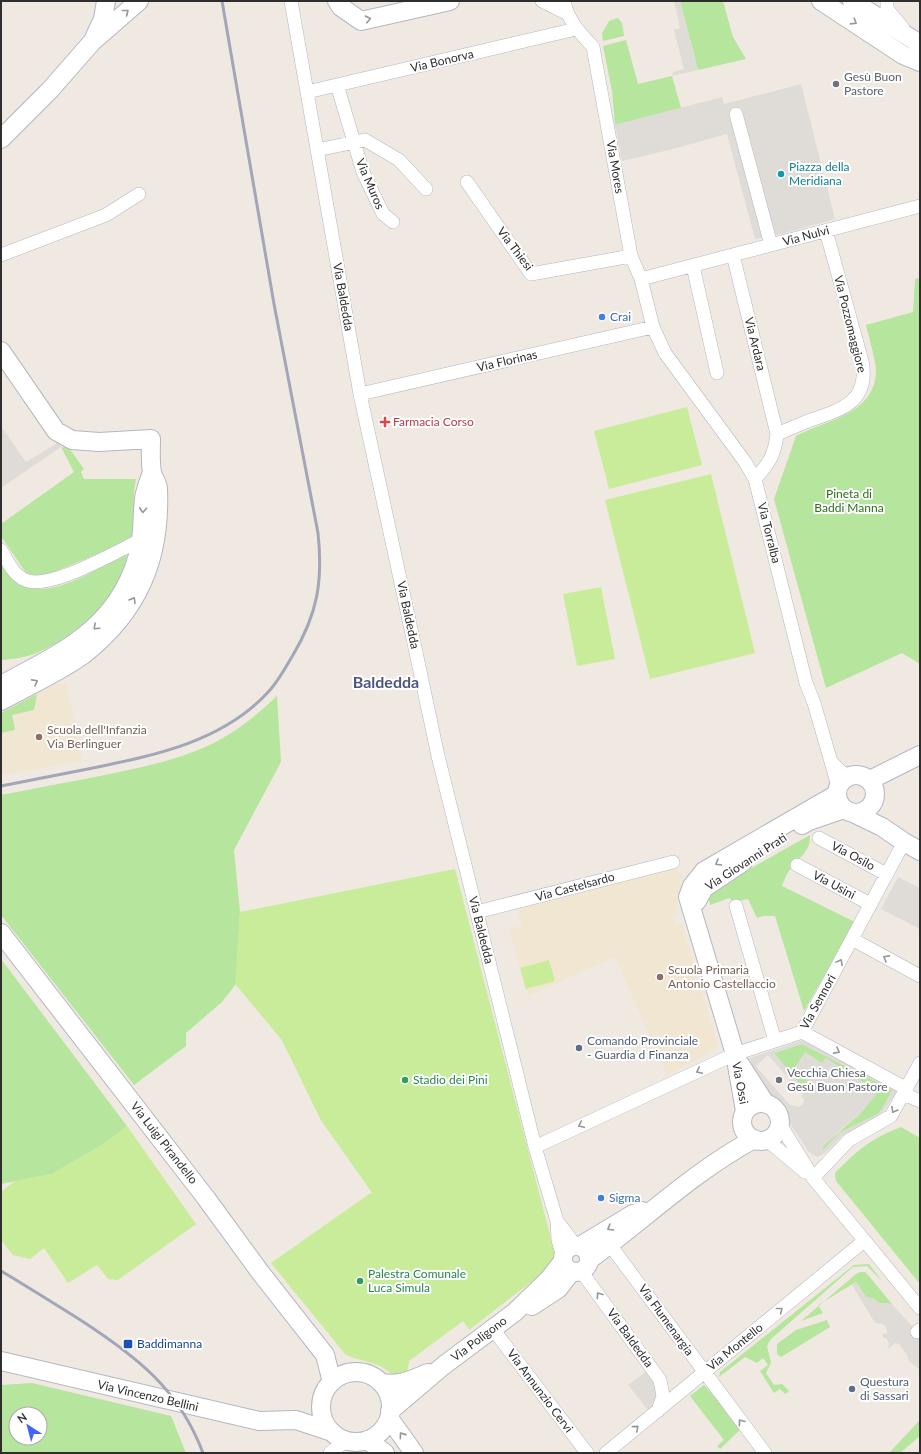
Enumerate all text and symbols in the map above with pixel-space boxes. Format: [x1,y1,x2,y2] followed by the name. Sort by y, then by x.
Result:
[122,10,129,17] one-way arrow
[365,16,371,24] one-way arrow
[850,17,857,25] one-way arrow
[409,46,475,75] street label: Via Bonorva
[844,69,902,98] place label: Gesù Buon Pastore
[831,79,841,89] marker: Gesù Buon Pastore
[603,139,628,195] street label: Via Mores
[353,156,388,212] street label: Via Muros
[789,159,850,188] place label: Piazza della Meridiana
[776,169,786,179] marker: Piazza della Meridiana
[781,222,831,249] street label: Via Nulvi
[494,224,537,274] street label: Via Thiesi
[330,262,357,332] street label: Via Baldedda
[831,274,870,374] street label: Via Pozzomaggiore
[610,309,631,324] place label: Crai
[597,312,607,322] marker: Crai
[742,315,769,372] street label: Via Ardara
[475,346,539,375] street label: Via Florinas
[393,414,474,429] place label: Farmacia Corso
[380,417,390,427] marker: Farmacia Corso
[814,486,884,515] park label: Pineta di Baddi Manna
[755,501,784,565] street label: Via Torralba
[139,507,148,513] one-way arrow
[394,580,423,650] street label: Via Baldedda
[129,597,136,604] one-way arrow
[93,622,101,630] one-way arrow
[353,672,419,691] district label: Baldedda
[31,680,39,687] one-way arrow
[47,722,147,751] place label: Scuola dell'Infanzia Via Berlinguer
[34,732,44,742] marker: Scuola dell'Infanzia Via Berlinguer
[702,830,789,894] street label: Via Giovanni Prati
[829,838,878,873] street label: Via Osilo
[715,858,722,865] one-way arrow
[810,867,858,902] street label: Via Usini
[534,869,616,904] street label: Via Castelsardo
[466,895,497,965] street label: Via Baldedda
[883,955,890,962] one-way arrow
[835,959,843,966] one-way arrow
[668,962,776,991] place label: Scuola Primaria Antonio Castellaccio
[655,972,665,982] marker: Scuola Primaria Antonio Castellaccio
[796,972,839,1032] street label: Via Sennori
[587,1033,698,1062] place label: Comando Provinciale - Guardia d Finanza
[574,1043,584,1053] marker: Comando Provinciale - Guardia d Finanza
[833,1046,840,1053] one-way arrow
[729,1060,752,1105] street label: Via Ossi
[787,1065,888,1094] place label: Vecchia Chiesa Gesù Buon Pastore
[696,1066,703,1074] one-way arrow
[413,1072,488,1087] place label: Stadio dei Pini
[400,1075,410,1085] marker: Stadio dei Pini
[774,1075,784,1085] marker: Vecchia Chiesa Gesù Buon Pastore
[128,1099,201,1187] street label: Via Luigi Pirandello
[892,1106,899,1113] one-way arrow
[578,1121,585,1129] one-way arrow
[609,1190,640,1205] place label: Sigma
[596,1193,606,1203] marker: Sigma
[607,1223,614,1230] one-way arrow
[368,1266,466,1295] place label: Palestra Comunale Luca Simula
[355,1276,365,1286] marker: Palestra Comunale Luca Simula
[636,1281,697,1358] street label: Via Flumenargia
[596,1293,603,1300] one-way arrow
[604,1305,657,1370] street label: Via Baldedda
[775,1308,783,1315] one-way arrow
[448,1313,510,1364] street label: Via Poligono
[704,1319,766,1374] street label: Via Montello
[137,1336,202,1351] place label: Baddimanna
[122,1338,134,1350] marker: Baddimanna
[504,1346,577,1435] street label: Via Annunzio Cervi
[860,1374,909,1403] place label: Questura di Sassari
[96,1377,200,1414] street label: Via Vincenzo Bellini
[847,1384,857,1394] marker: Questura di Sassari
[8,1406,48,1446] north arrow
[15,1410,29,1425] text: N
[739,1419,746,1426] one-way arrow
[632,1426,639,1433] one-way arrow
[400,1433,407,1440] one-way arrow

